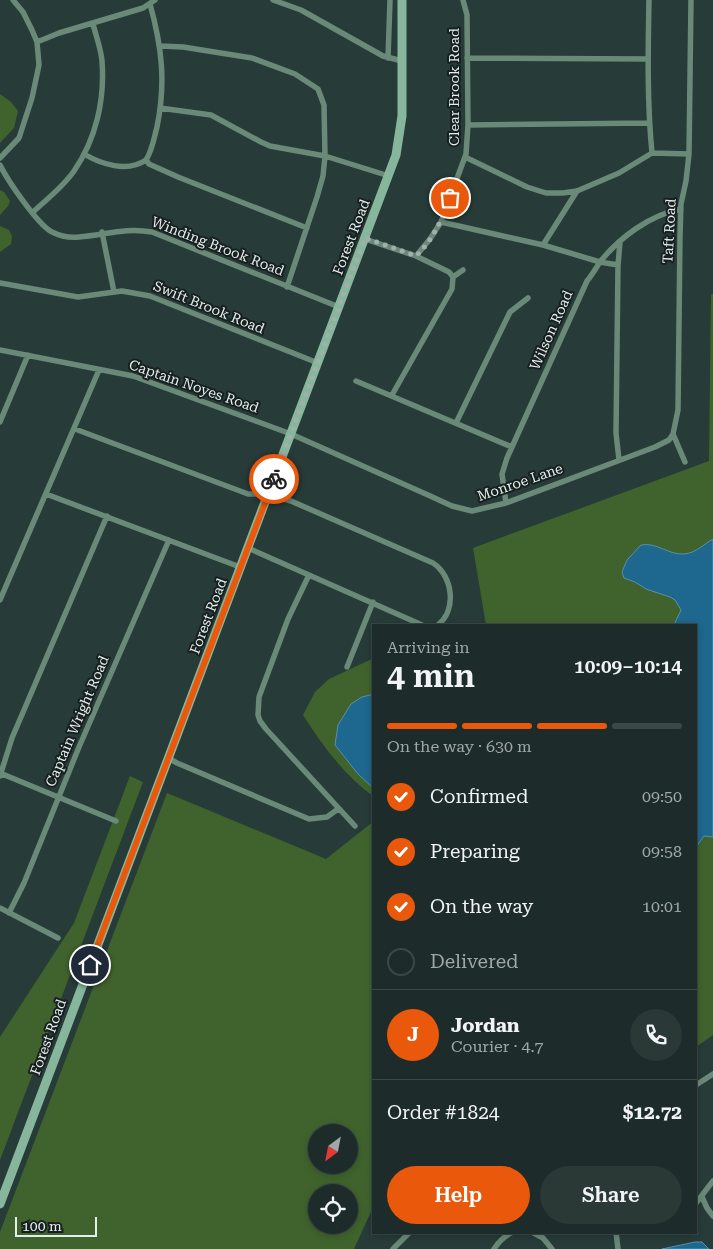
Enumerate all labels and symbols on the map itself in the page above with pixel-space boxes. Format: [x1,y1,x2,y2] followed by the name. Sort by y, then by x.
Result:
[446,28,462,146] street label: Clear Brook Road
[429,177,471,219] pin
[329,197,373,277] street label: Forest Road
[659,198,679,264] street label: Taft Road
[149,213,287,279] street label: Winding Brook Road
[151,277,267,337] street label: Swift Brook Road
[526,288,576,372] street label: Wilson Road
[127,356,261,416] street label: Captain Noyes Road
[249,454,299,504] courier
[475,460,565,504] street label: Monroe Lane
[186,576,230,656] street label: Forest Road
[42,653,112,789] street label: Captain Wright Road
[69,944,111,986] pin
[27,997,69,1077] street label: Forest Road
[308,1124,358,1174] north arrow
[15,1214,98,1237] scale bar

